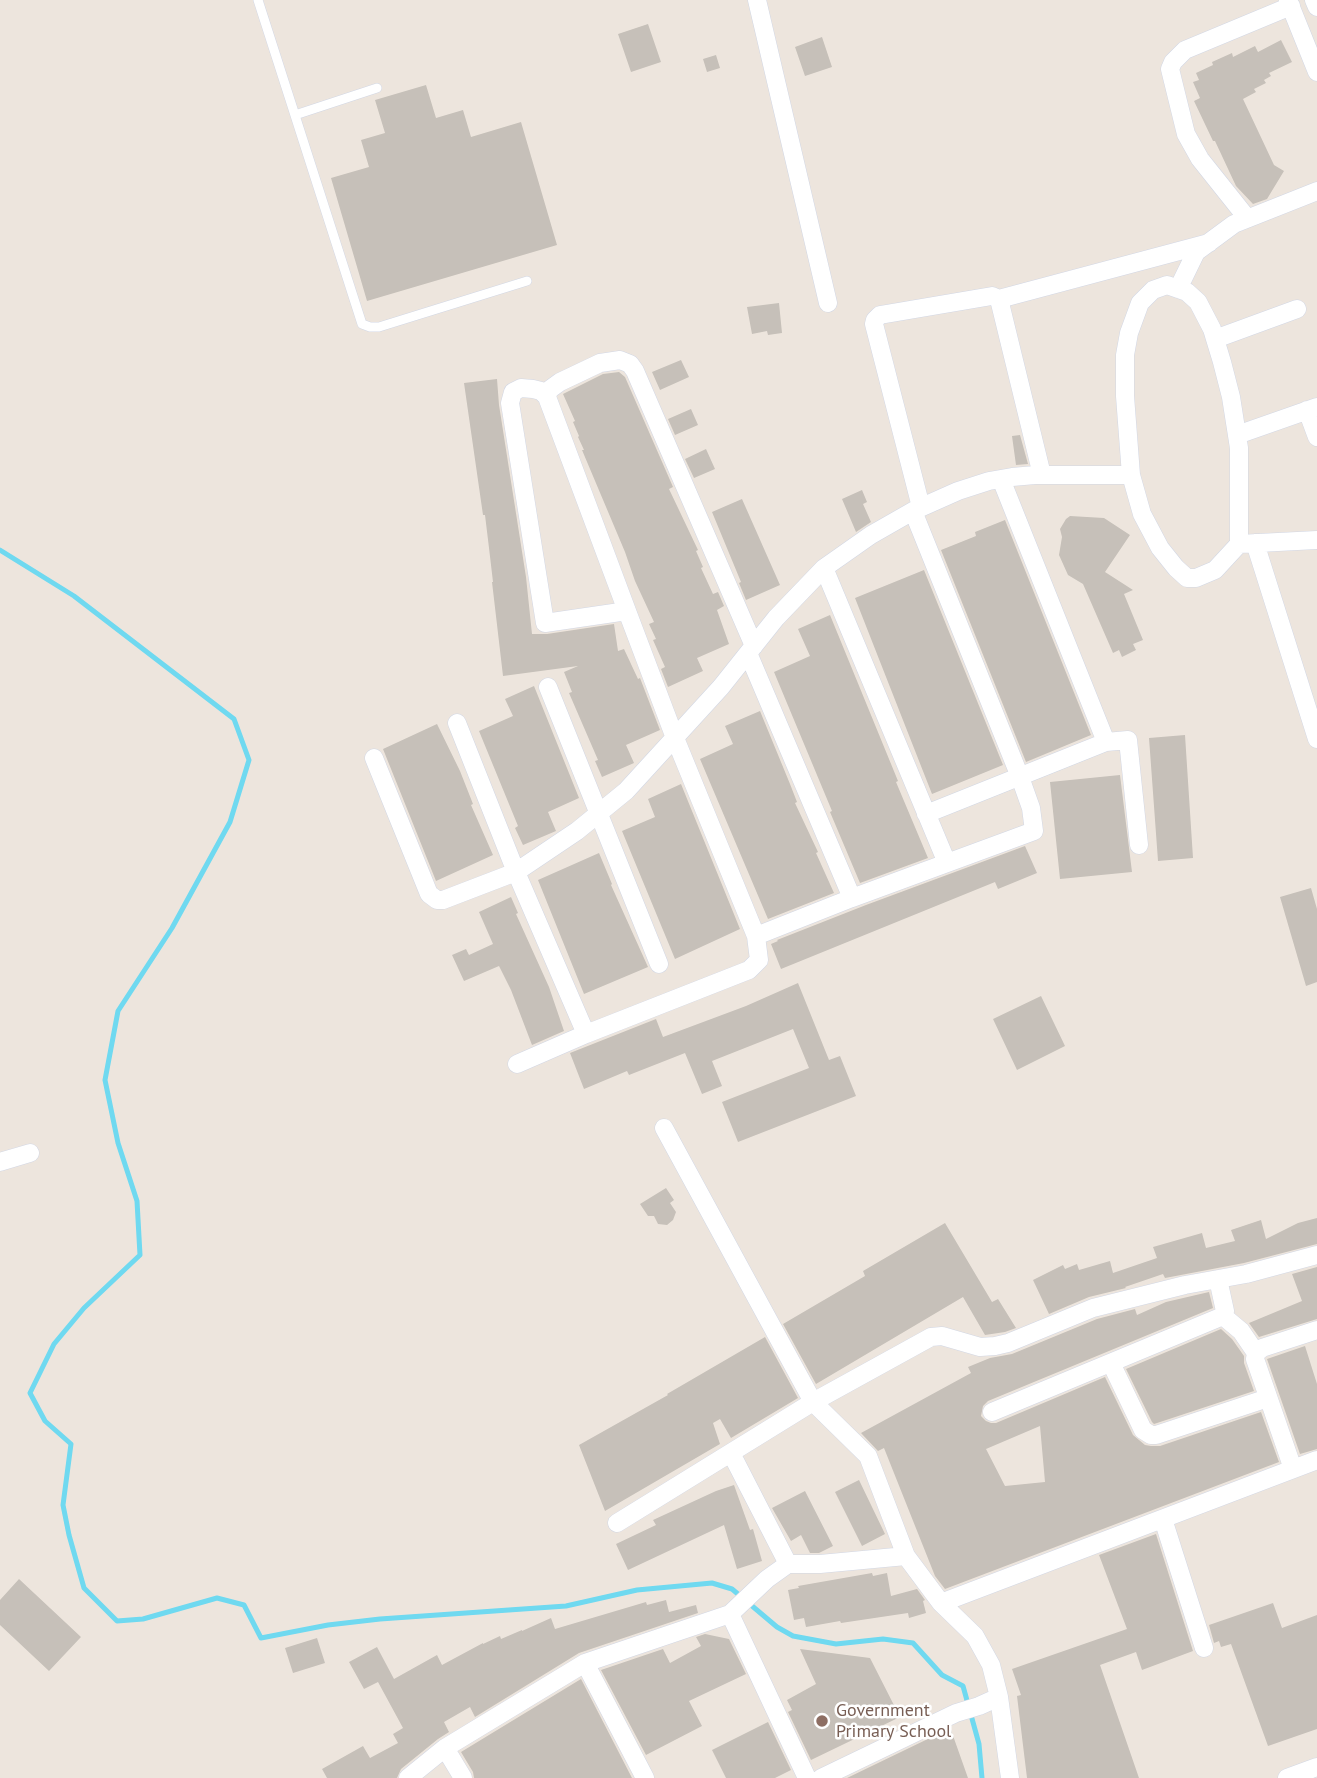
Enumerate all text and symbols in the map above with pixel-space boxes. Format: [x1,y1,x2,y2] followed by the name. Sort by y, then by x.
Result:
[836,1700,951,1742] place label: Government Primary School
[814,1713,830,1729] marker: Government Primary School

